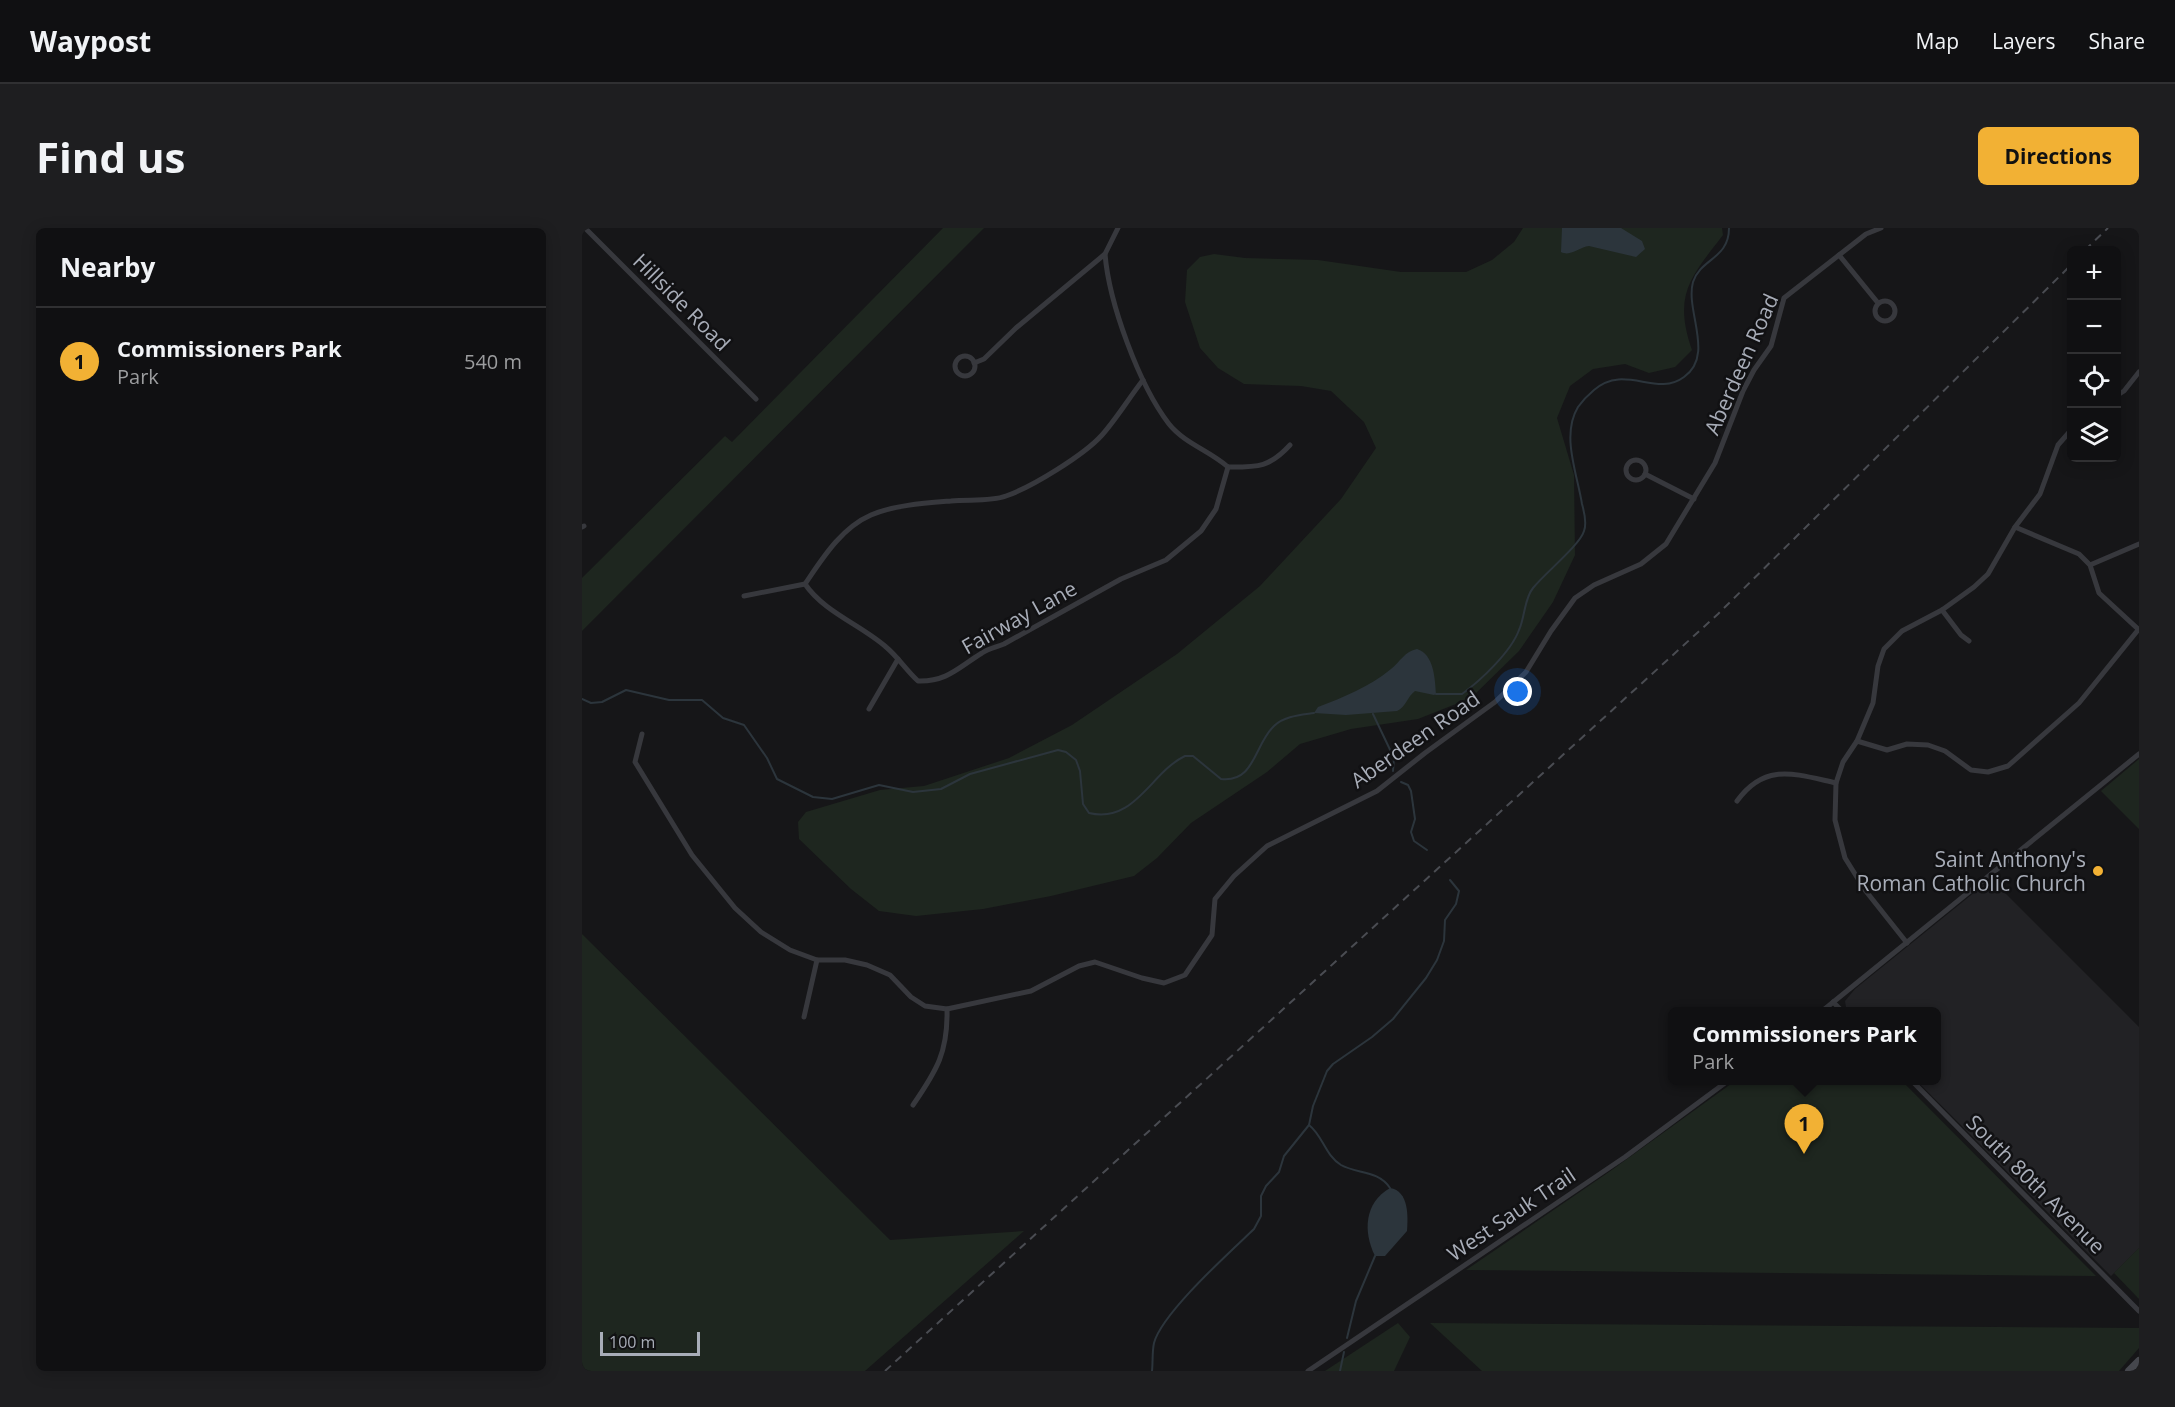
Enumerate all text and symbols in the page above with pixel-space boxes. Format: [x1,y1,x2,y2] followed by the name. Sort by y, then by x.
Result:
[30,22,151,60] text: Waypost
[1916,27,1959,55] text: Map
[1992,27,2056,55] text: Layers
[2089,27,2145,55] text: Share
[1978,127,2139,185] button: Directions
[36,128,185,185] text: Find us
[2067,246,2121,462] map controls
[2067,246,2121,300] button: +
[627,247,737,357] street label: Hillside Road
[60,249,155,285] text: Nearby
[1697,289,1785,439] street label: Aberdeen Road
[2067,300,2121,354] button: −
[117,333,342,363] text: Commissioners Park
[74,348,85,375] text: 1
[464,348,522,375] text: 540 m
[2067,354,2121,408] button: locate
[117,363,159,390] text: Park
[2067,408,2121,462] button: layers
[956,574,1082,660] street label: Fairway Lane
[1503,677,1532,706] your location
[1345,684,1485,794] street label: Aberdeen Road
[1856,845,2086,897] place label: Saint Anthony's Roman Catholic Church
[2091,864,2105,878] marker: Saint Anthony's Roman Catholic Church
[1668,1007,1941,1085] popup
[1692,1018,1917,1048] text: Commissioners Park
[1692,1048,1734,1075] text: Park
[1784,1104,1824,1154] pin: 1
[1960,1108,2112,1260] street label: South 80th Avenue
[1441,1161,1581,1267] street label: West Sauk Trail
[600,1329,700,1356] scale bar
[609,1331,655,1353] text: 100 m

